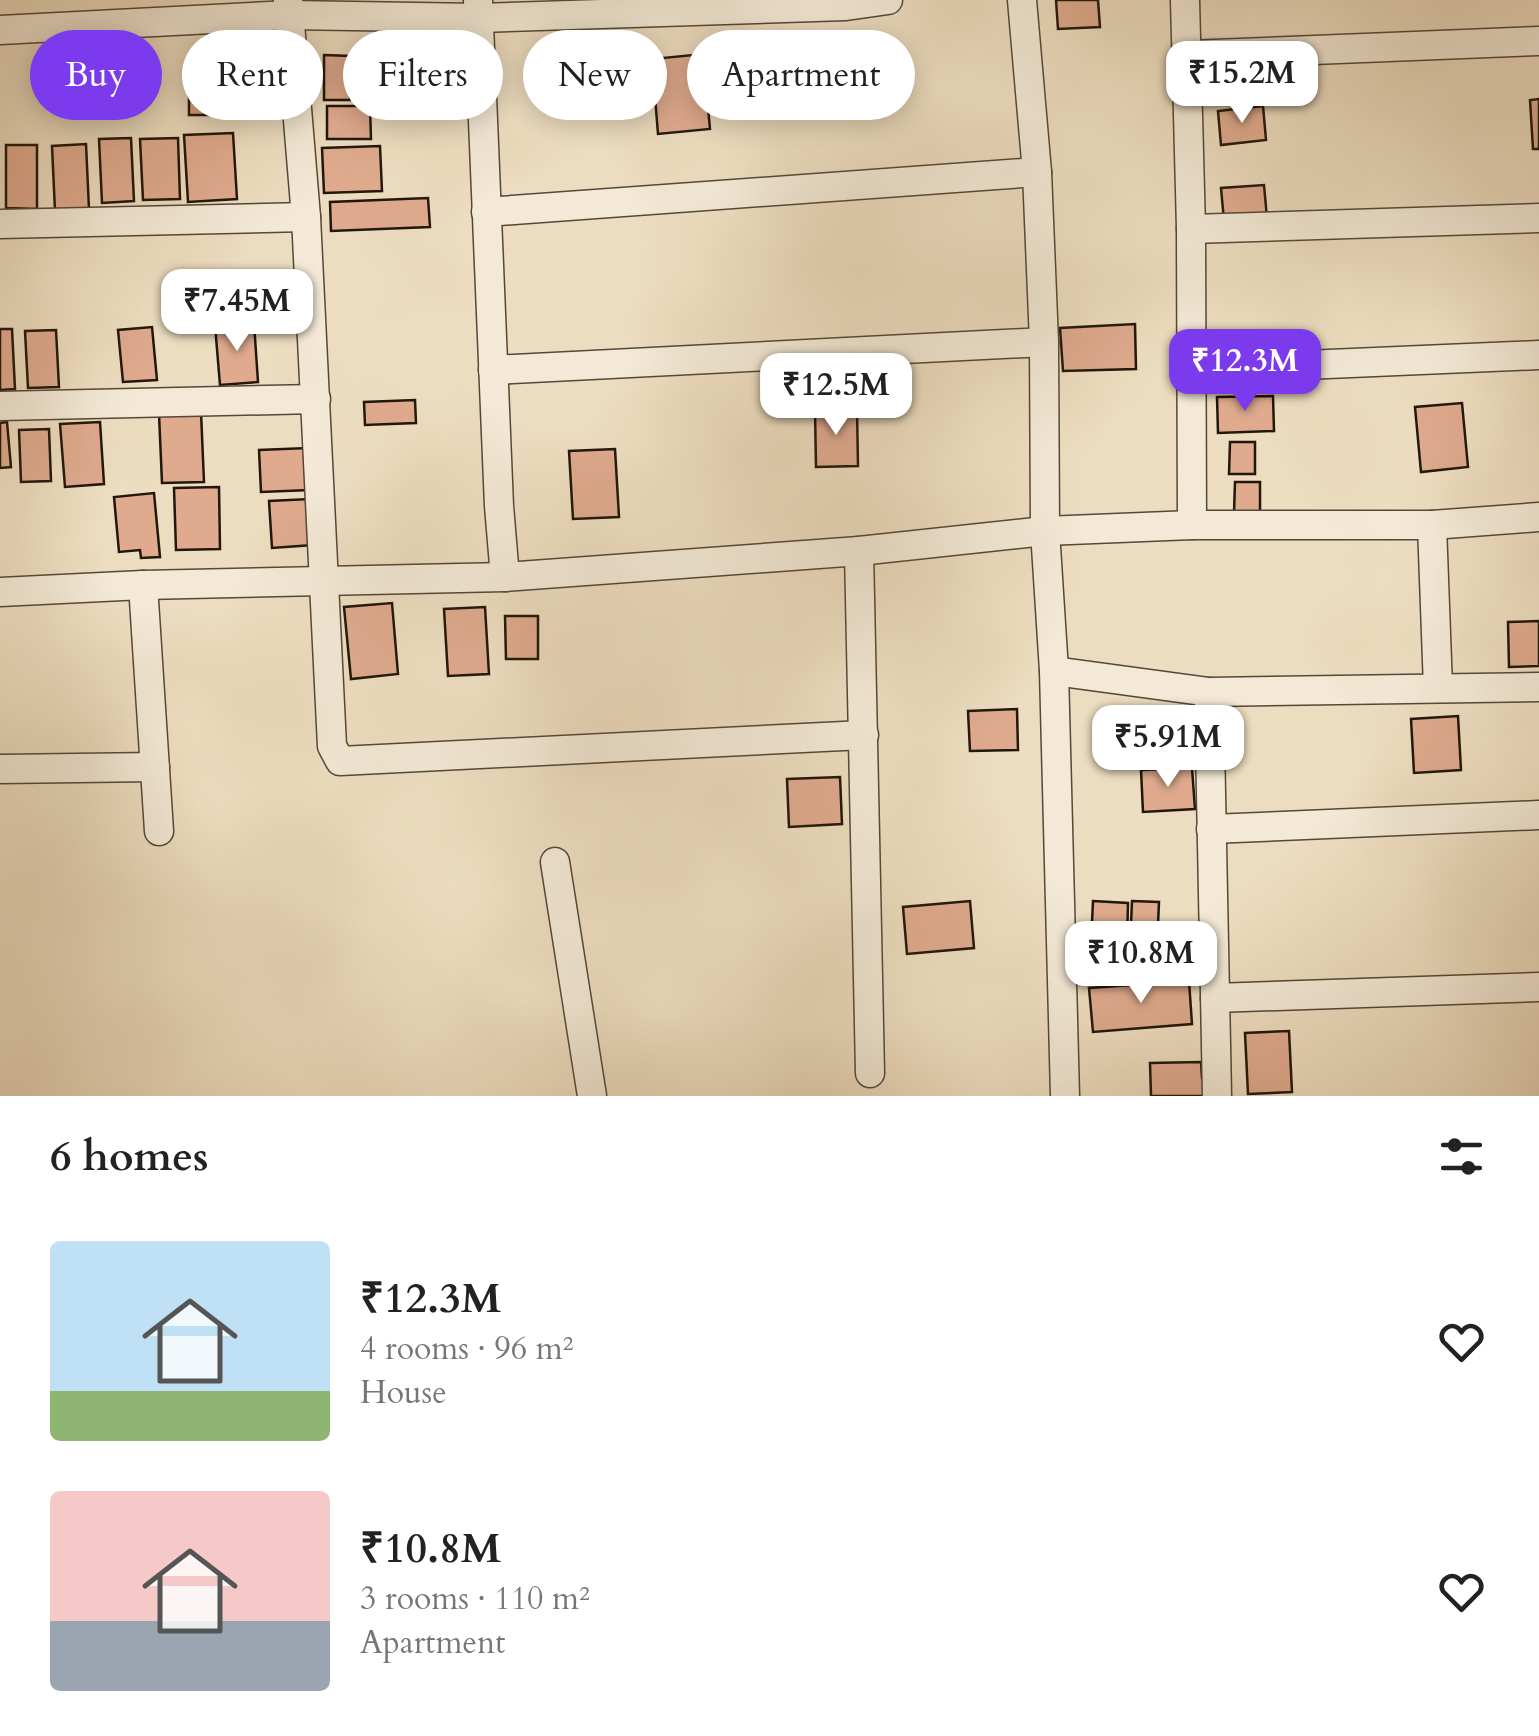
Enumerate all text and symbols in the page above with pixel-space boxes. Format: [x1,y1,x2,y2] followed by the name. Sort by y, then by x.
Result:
[30,30,162,120] chip: Buy
[182,30,323,120] chip: Rent
[343,30,503,120] chip: Filters
[523,30,667,120] chip: New
[687,30,915,120] chip: Apartment
[1161,41,1323,126] pin: ₹15.2M
[1188,51,1296,95] text: ₹15.2M
[156,269,318,354] pin: ₹7.45M
[183,279,291,323] text: ₹7.45M
[1164,329,1326,414] pin: ₹12.3M
[1191,339,1299,383] text: ₹12.3M
[755,353,917,438] pin: ₹12.5M
[782,363,890,407] text: ₹12.5M
[1087,705,1249,790] pin: ₹5.91M
[1114,715,1222,759] text: ₹5.91M
[1060,921,1222,1006] pin: ₹10.8M
[1087,931,1195,975] text: ₹10.8M
[50,1128,208,1185] text: 6 homes
[1434,1129,1489,1184] icon: filters
[360,1270,502,1327] text: ₹12.3M
[130,1281,250,1401] icon: home
[1434,1314,1489,1369] icon: heart
[360,1327,573,1371] text: 4 rooms · 96 m²
[360,1371,447,1415] text: House
[360,1520,502,1577] text: ₹10.8M
[130,1531,250,1651] icon: home
[1434,1564,1489,1619] icon: heart
[360,1577,590,1621] text: 3 rooms · 110 m²
[360,1621,505,1665] text: Apartment

